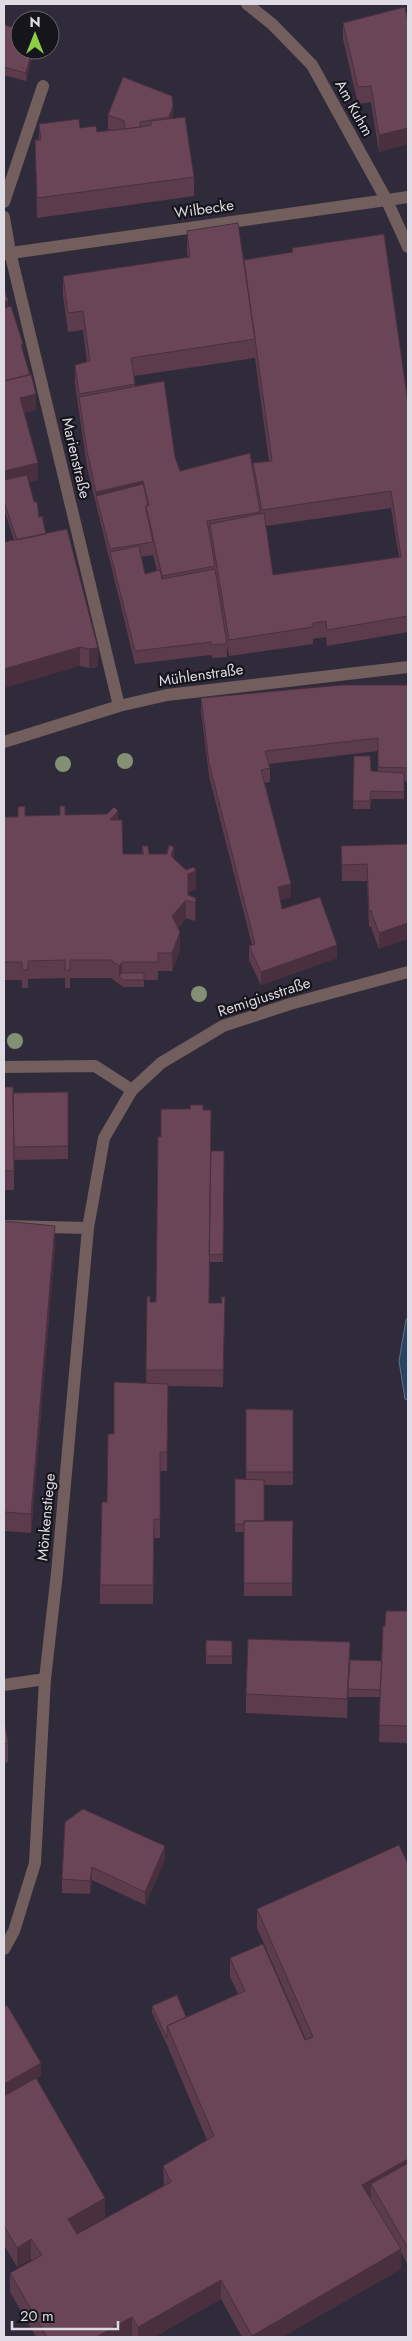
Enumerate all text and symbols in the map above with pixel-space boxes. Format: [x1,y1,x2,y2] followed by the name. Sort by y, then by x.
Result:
[10,10,60,60] north arrow
[29,12,41,32] text: N
[329,76,379,140] street label: Am Kuhm
[173,194,235,224] street label: Wilbecke
[56,415,96,501] street label: Marienstraße
[157,658,245,692] street label: Mühlenstraße
[215,972,313,1022] street label: Remigiusstraße
[31,1472,61,1562] street label: Mönkenstiege
[12,2298,119,2330] scale bar
[20,2305,54,2327] text: 20 m

